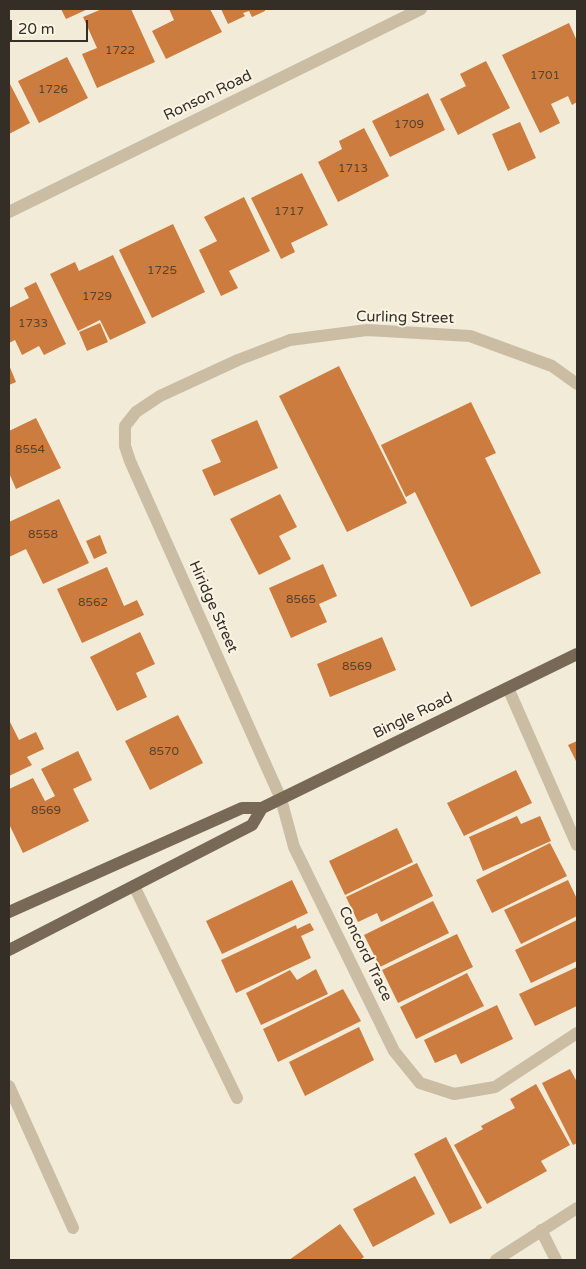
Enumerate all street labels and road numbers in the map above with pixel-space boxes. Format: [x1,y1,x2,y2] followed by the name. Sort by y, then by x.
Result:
[161,67,255,125] street label: Ronson Road
[356,308,454,328] street label: Curling Street
[185,558,241,656] street label: Hiridge Street
[370,689,456,743] street label: Bingle Road
[334,904,396,1004] street label: Concord Trace

